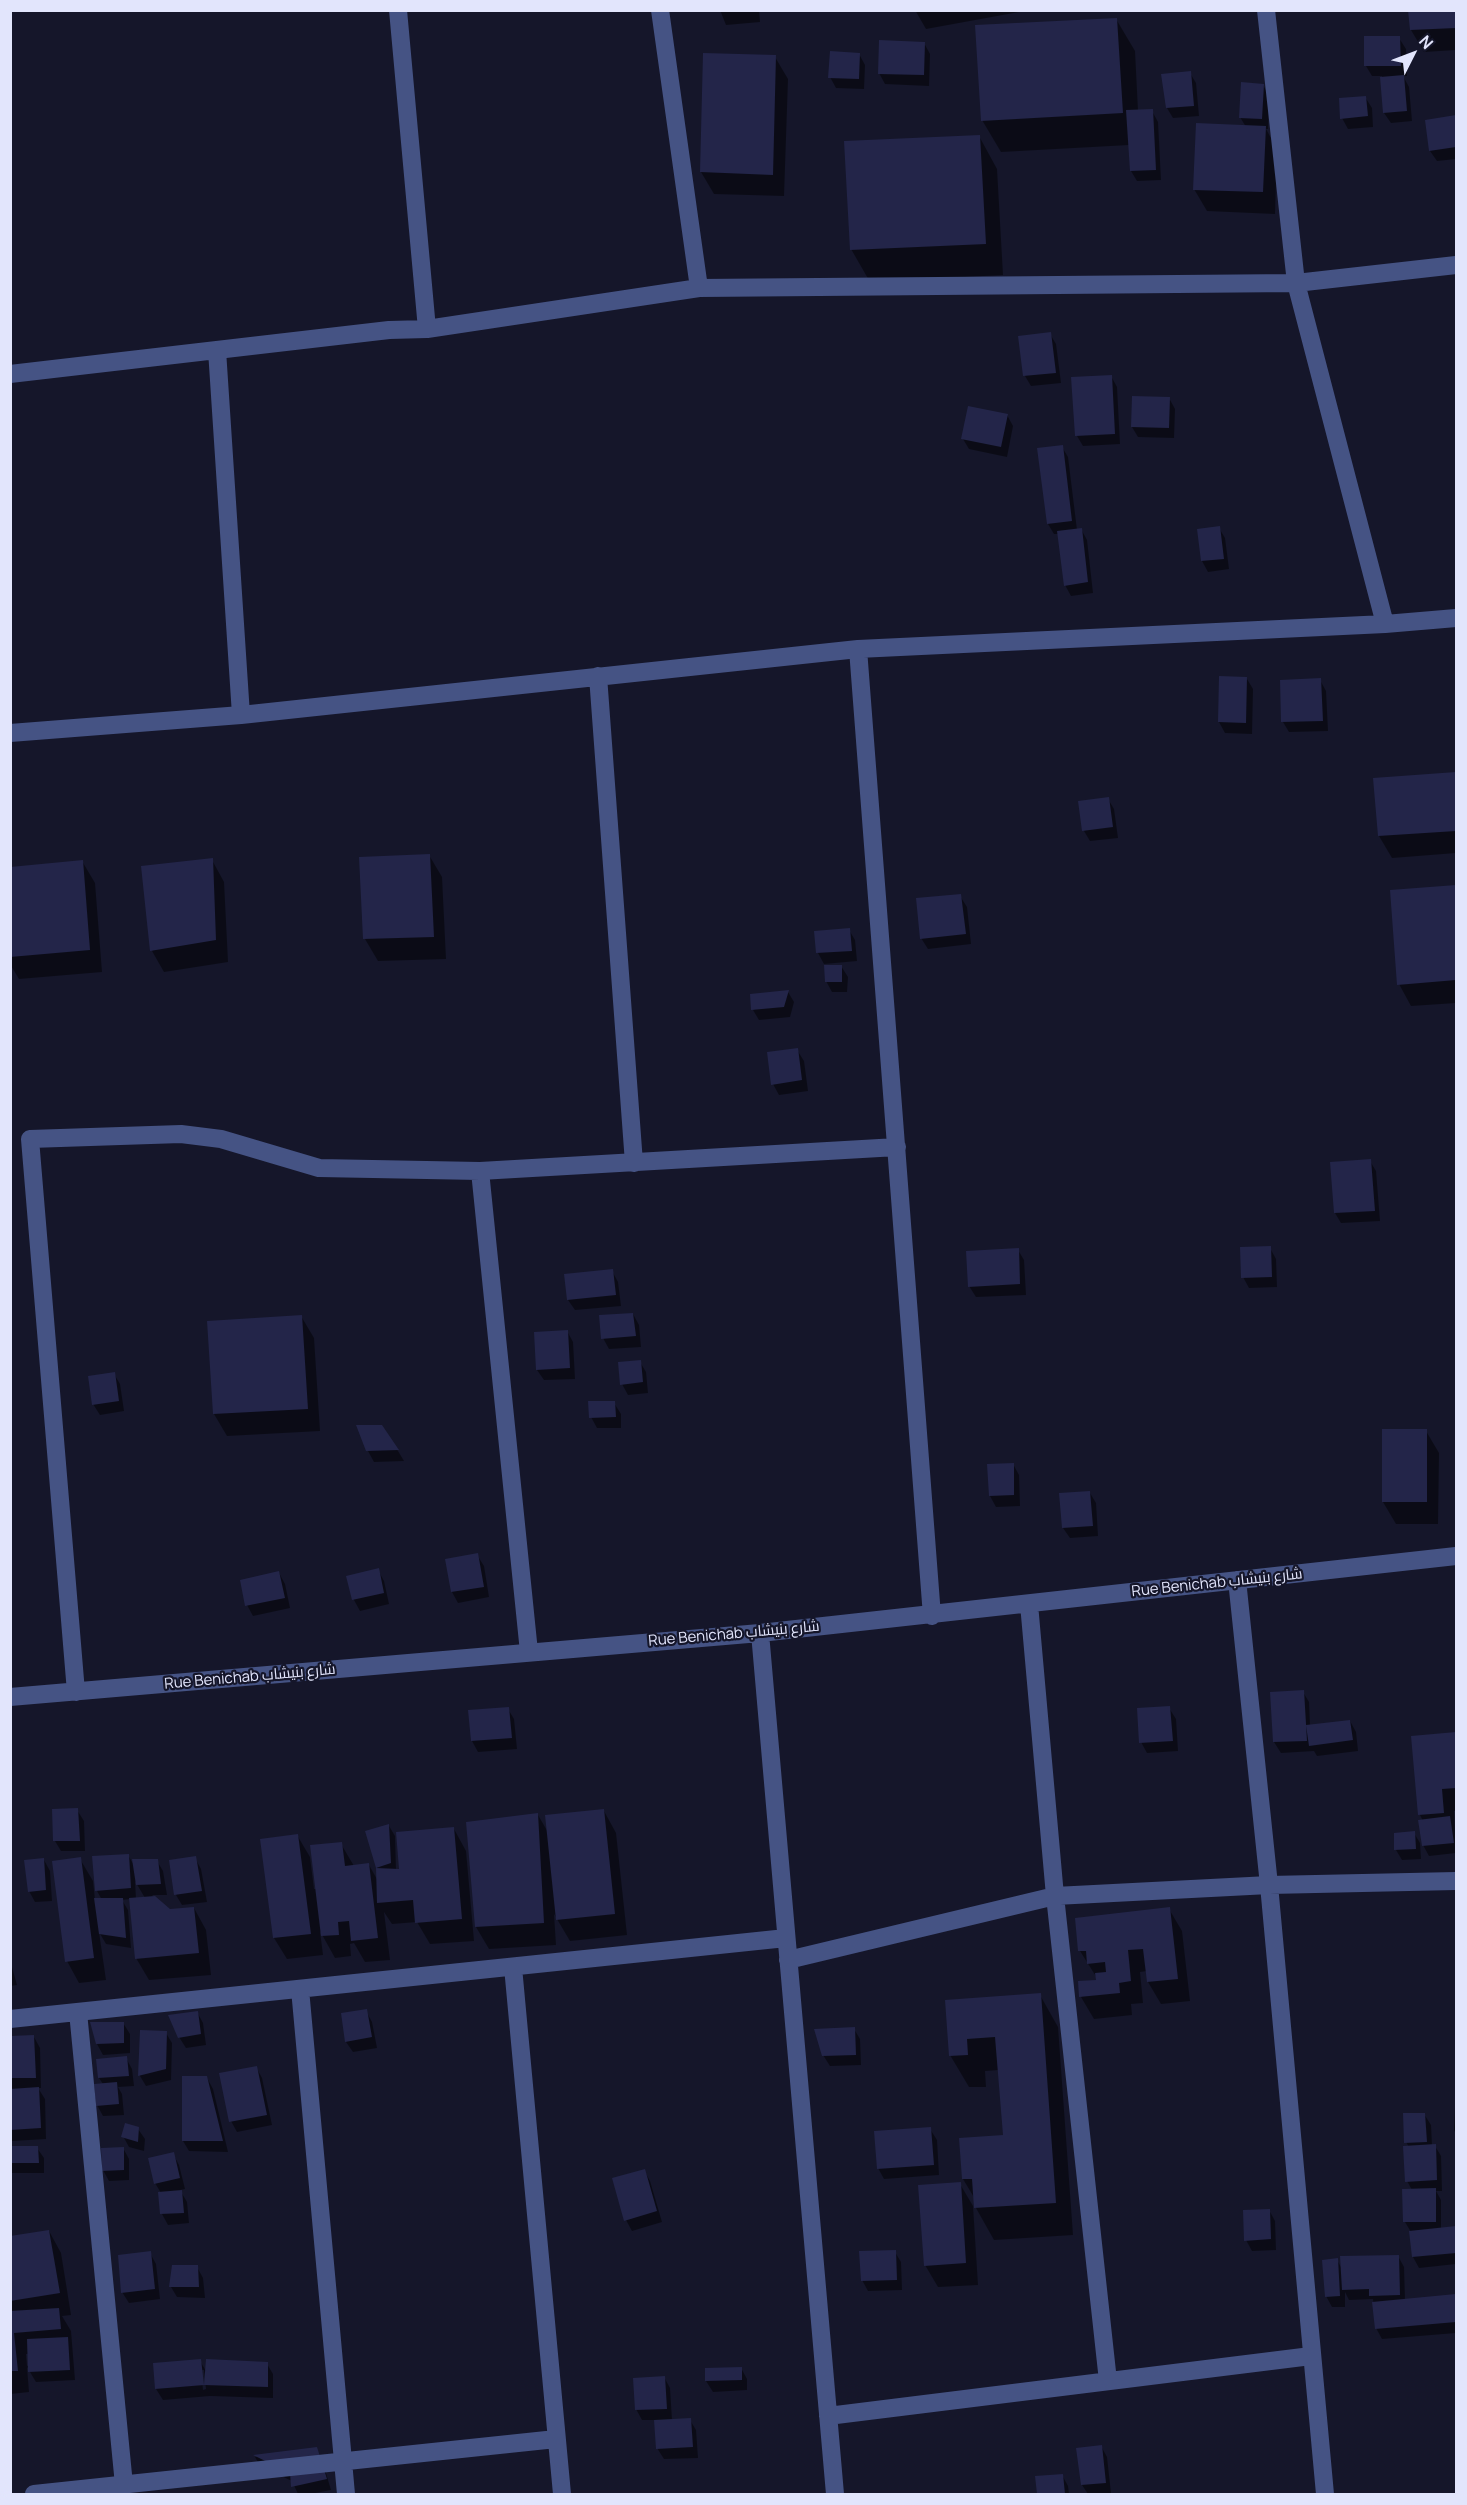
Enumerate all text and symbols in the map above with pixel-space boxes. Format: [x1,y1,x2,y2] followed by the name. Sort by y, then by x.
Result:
[1383,24,1443,84] north arrow
[1414,30,1438,54] text: N
[1131,1565,1303,1601] street label: Rue Benichab شارع بنيشاب
[648,1618,820,1650] street label: Rue Benichab شارع بنيشاب
[164,1661,336,1693] street label: Rue Benichab شارع بنيشاب

